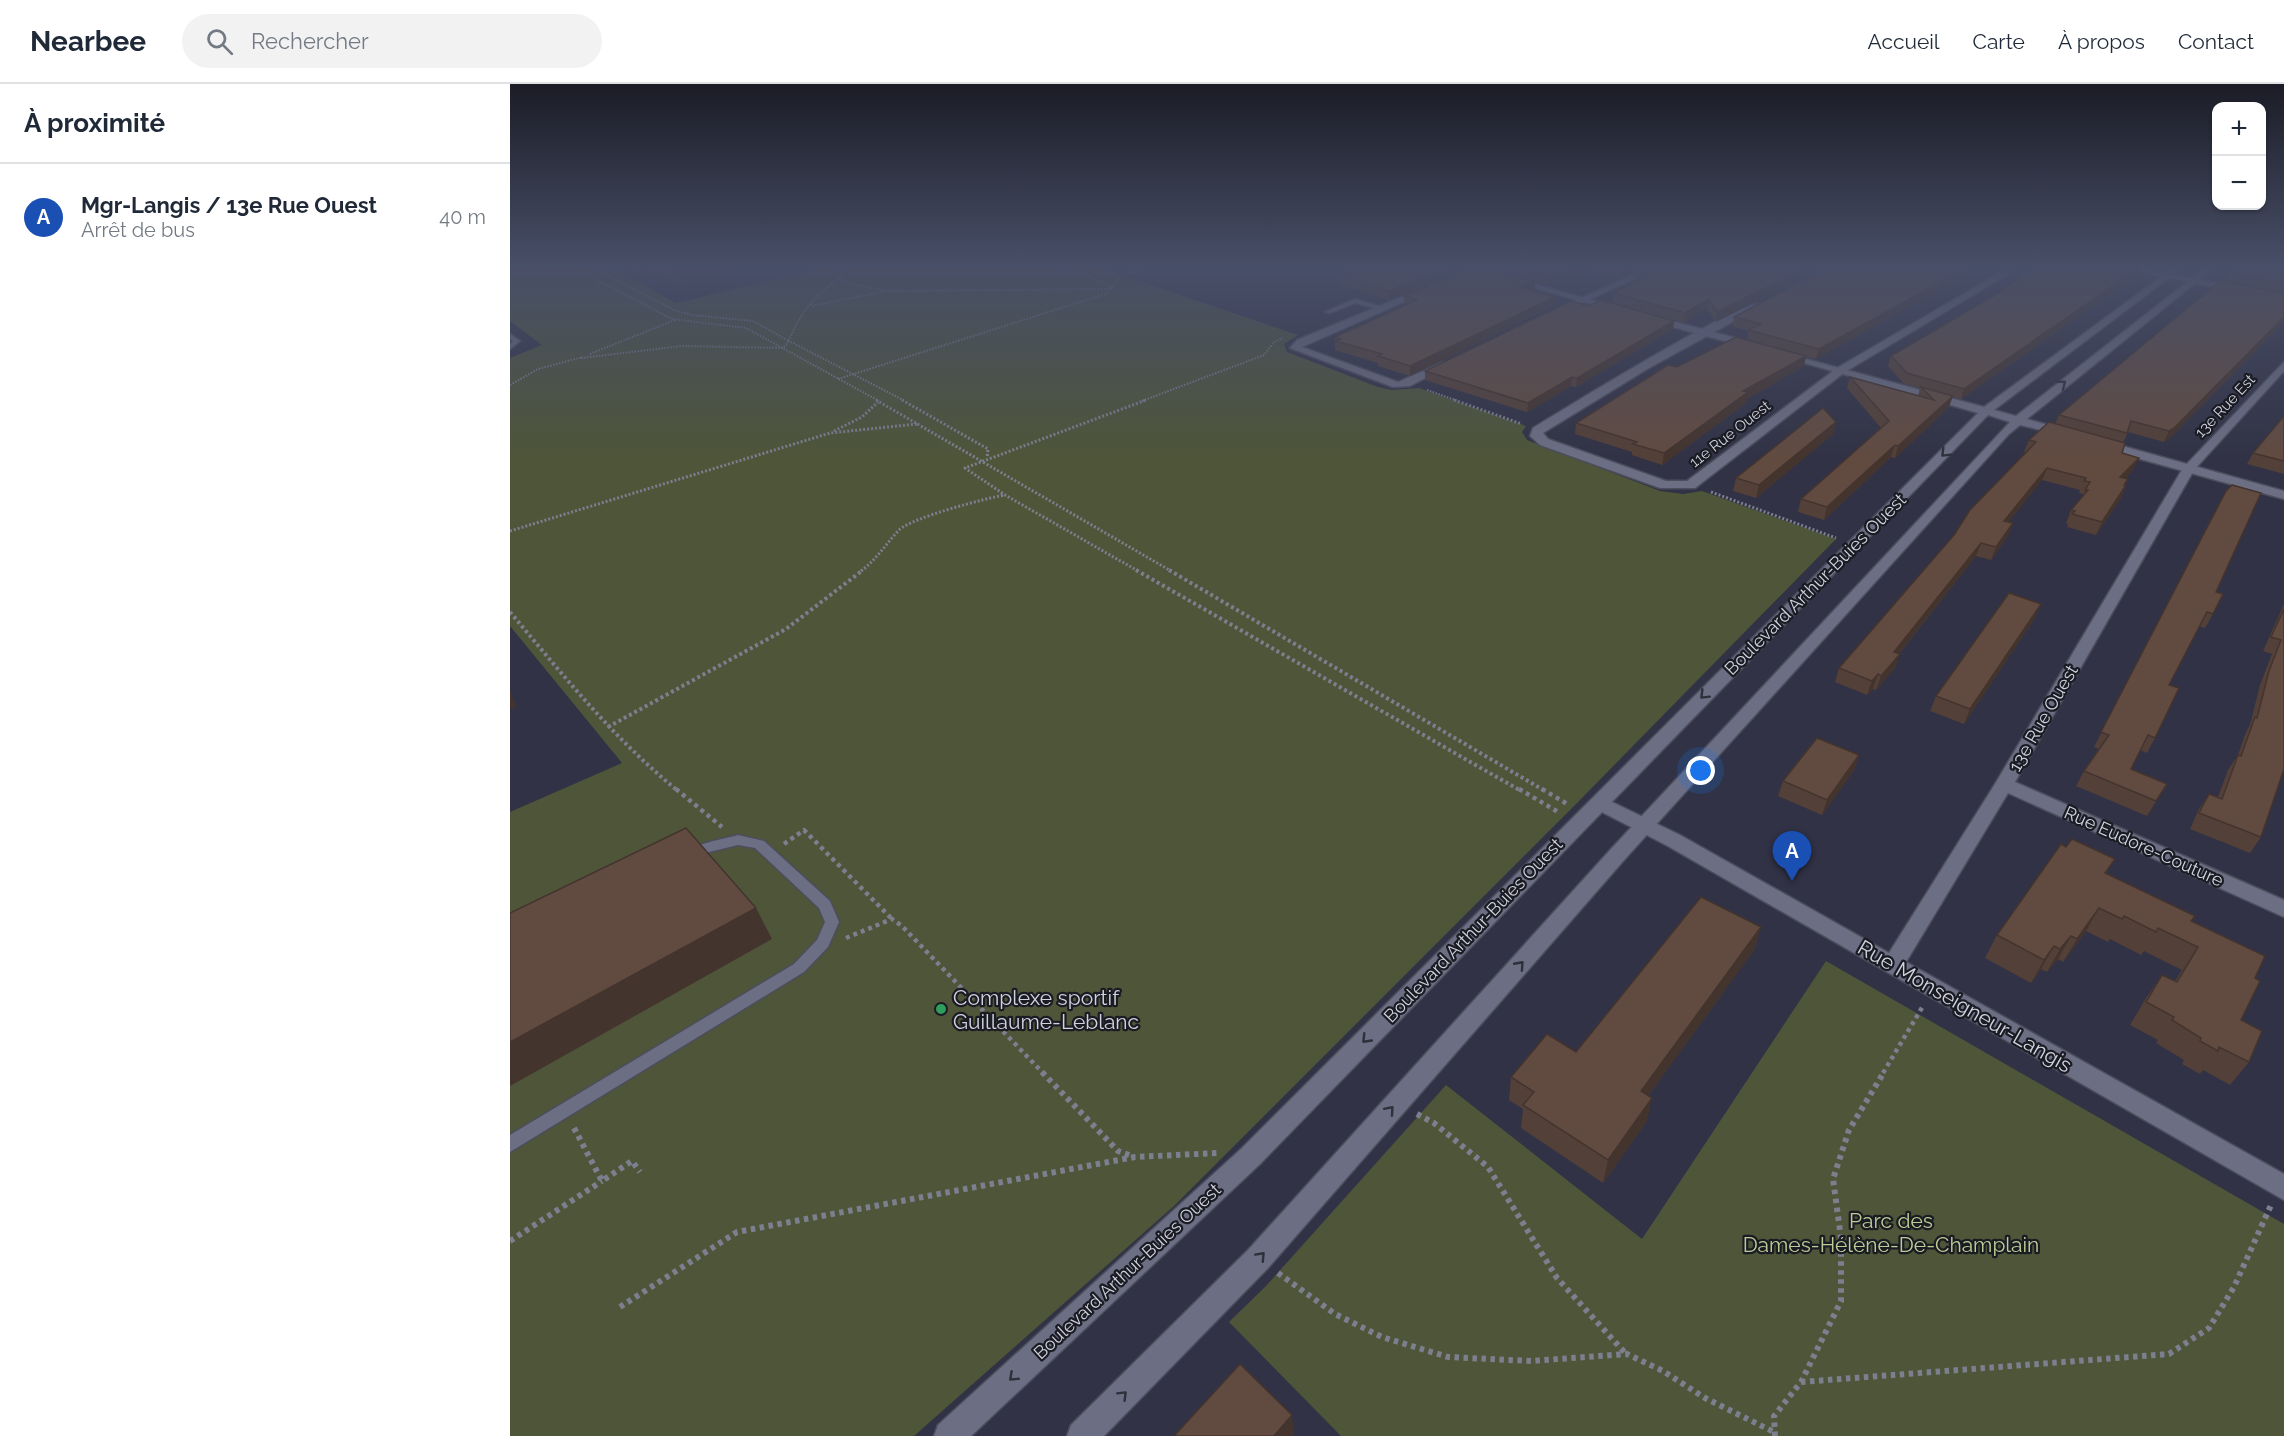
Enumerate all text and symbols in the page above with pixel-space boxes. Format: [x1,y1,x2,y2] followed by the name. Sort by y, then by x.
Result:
[182,14,602,68] search box
[30,25,146,58] text: Nearbee
[203,25,236,58] icon: search
[251,28,369,54] text: Rechercher
[1868,29,1940,54] text: Accueil
[1973,29,2025,54] text: Carte
[2058,29,2145,54] text: À propos
[2178,29,2254,54] text: Contact
[2212,102,2266,210] map controls
[2212,102,2266,156] button: +
[24,108,165,138] text: À proximité
[2212,156,2266,210] button: −
[81,192,377,218] text: Mgr-Langis / 13e Rue Ouest
[37,205,50,229] text: A
[439,205,486,229] text: 40 m
[81,218,195,242] text: Arrêt de bus
[2191,371,2259,441] street label: 13e Rue Est
[2055,380,2066,391] one-way arrow
[1686,397,1774,471] street label: 11e Rue Ouest
[1941,445,1952,456] one-way arrow
[1720,489,1910,679] street label: Boulevard Arthur-Buies Ouest
[2004,661,2082,775] street label: 13e Rue Ouest
[1700,688,1711,699] one-way arrow
[1686,756,1715,785] your location
[2061,801,2227,891] street label: Rue Eudore-Couture
[1772,832,1812,881] pin: A
[1379,834,1567,1026] street label: Boulevard Arthur-Buies Ouest
[1854,934,2076,1078] street label: Rue Monseigneur-Langis
[1513,961,1524,972] one-way arrow
[953,985,1139,1034] place label: Complexe sportif Guillaume-Leblanc
[934,1002,948,1016] marker: Complexe sportif Guillaume-Leblanc
[1362,1032,1373,1042] one-way arrow
[1383,1106,1394,1117] one-way arrow
[1029,1179,1225,1363] street label: Boulevard Arthur-Buies Ouest
[1743,1208,2039,1257] park label: Parc des Dames-Hélène-De-Champlain
[1254,1253,1265,1263] one-way arrow
[1009,1370,1019,1381] one-way arrow
[1116,1391,1127,1402] one-way arrow

